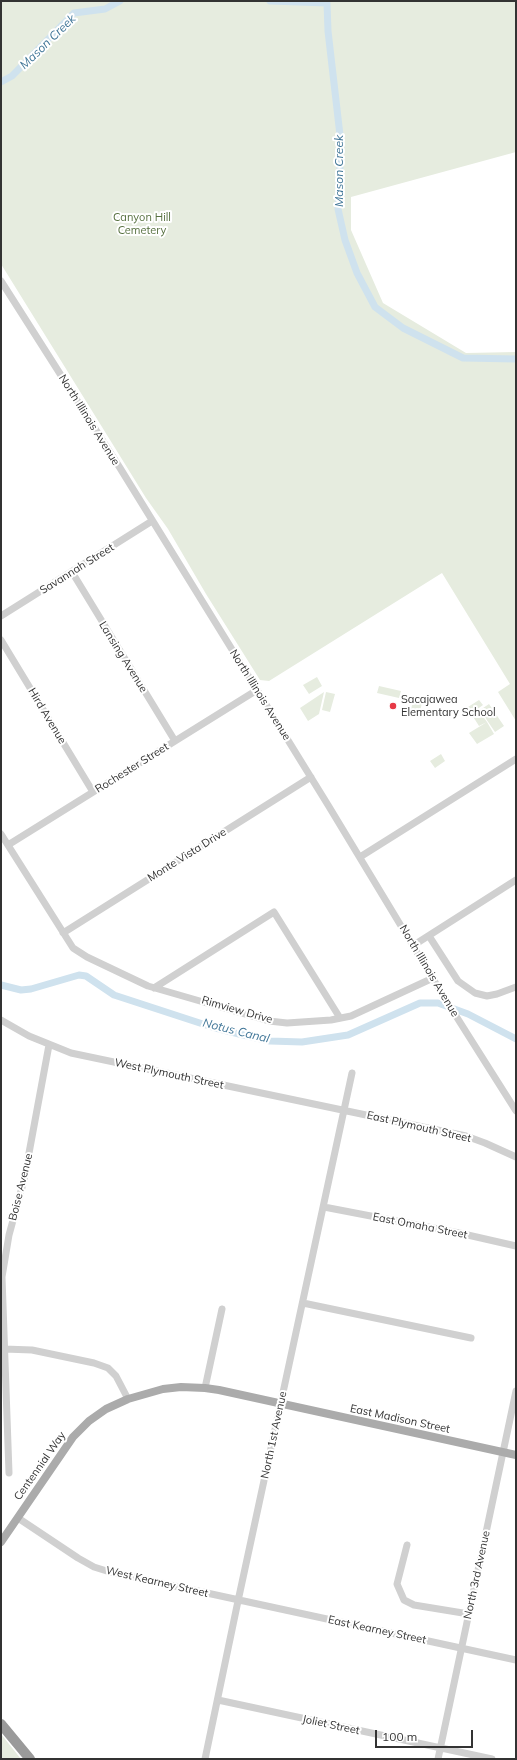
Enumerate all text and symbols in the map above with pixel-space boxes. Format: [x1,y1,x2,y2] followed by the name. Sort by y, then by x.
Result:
[17,12,79,72] water label: Mason Creek
[332,135,346,207] water label: Mason Creek
[113,211,171,237] park label: Canyon Hill Cemetery
[56,372,122,468] street label: North Illinois Avenue
[37,541,117,597] street label: Savannah Street
[96,619,150,695] street label: Lansing Avenue
[227,647,293,743] street label: North Illinois Avenue
[25,686,69,746] street label: Hird Avenue
[401,693,496,719] place label: Sacajawea Elementary School
[388,701,398,711] marker: Sacajawea Elementary School
[93,740,171,796] street label: Rochester Street
[145,825,229,885] street label: Monte Vista Drive
[396,923,462,1019] street label: North Illinois Avenue
[200,994,274,1026] street label: Rimview Drive
[201,1016,271,1046] water label: Notus Canal
[113,1056,225,1092] street label: West Plymouth Street
[366,1109,472,1145] street label: East Plymouth Street
[6,1152,36,1222] street label: Boise Avenue
[372,1210,468,1242] street label: East Omaha Street
[258,1390,290,1480] street label: North 1st Avenue
[349,1402,451,1436] street label: East Madison Street
[11,1429,69,1503] street label: Centennial Way
[461,1529,493,1621] street label: North 3rd Avenue
[105,1564,209,1600] street label: West Kearney Street
[327,1613,427,1647] street label: East Kearney Street
[301,1712,361,1738] street label: Joliet Street
[377,1722,475,1748] scale bar
[382,1729,417,1744] text: 100 m

